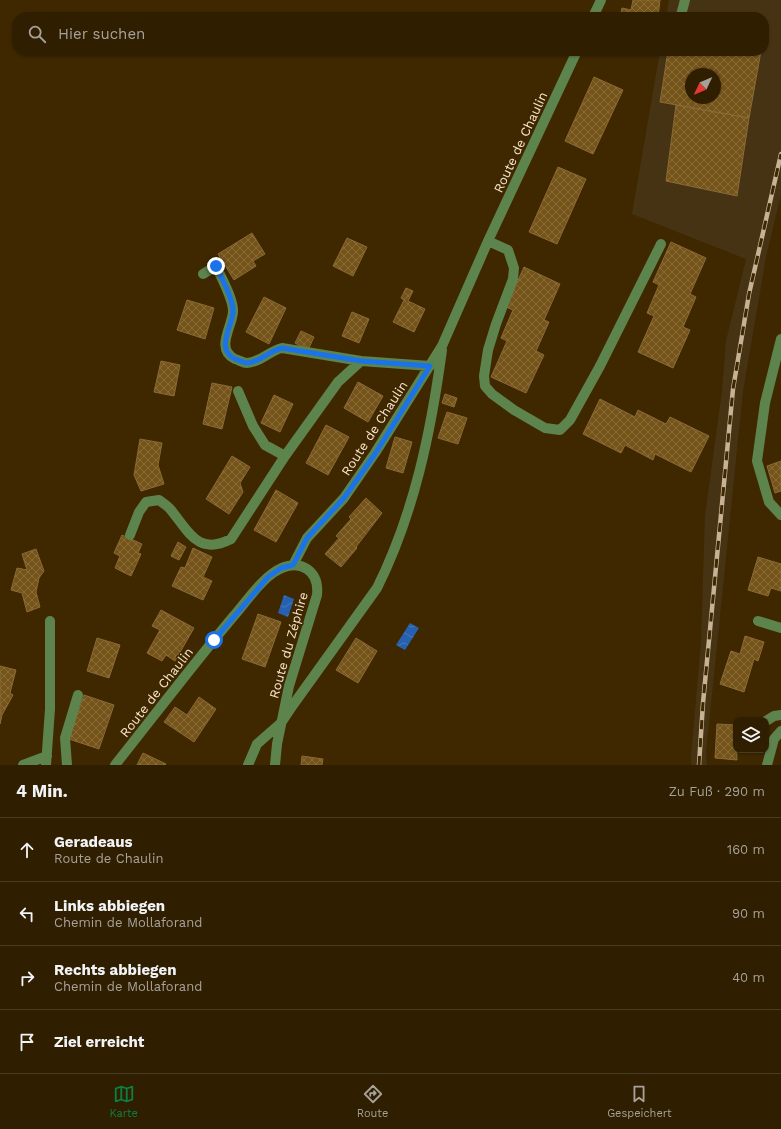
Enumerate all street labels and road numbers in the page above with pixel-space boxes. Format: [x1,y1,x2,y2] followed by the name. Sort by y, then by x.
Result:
[491,89,550,195] street label: Route de Chaulin
[338,378,411,478] street label: Route de Chaulin
[266,590,311,700] street label: Route du Zéphire
[117,645,196,740] street label: Route de Chaulin

